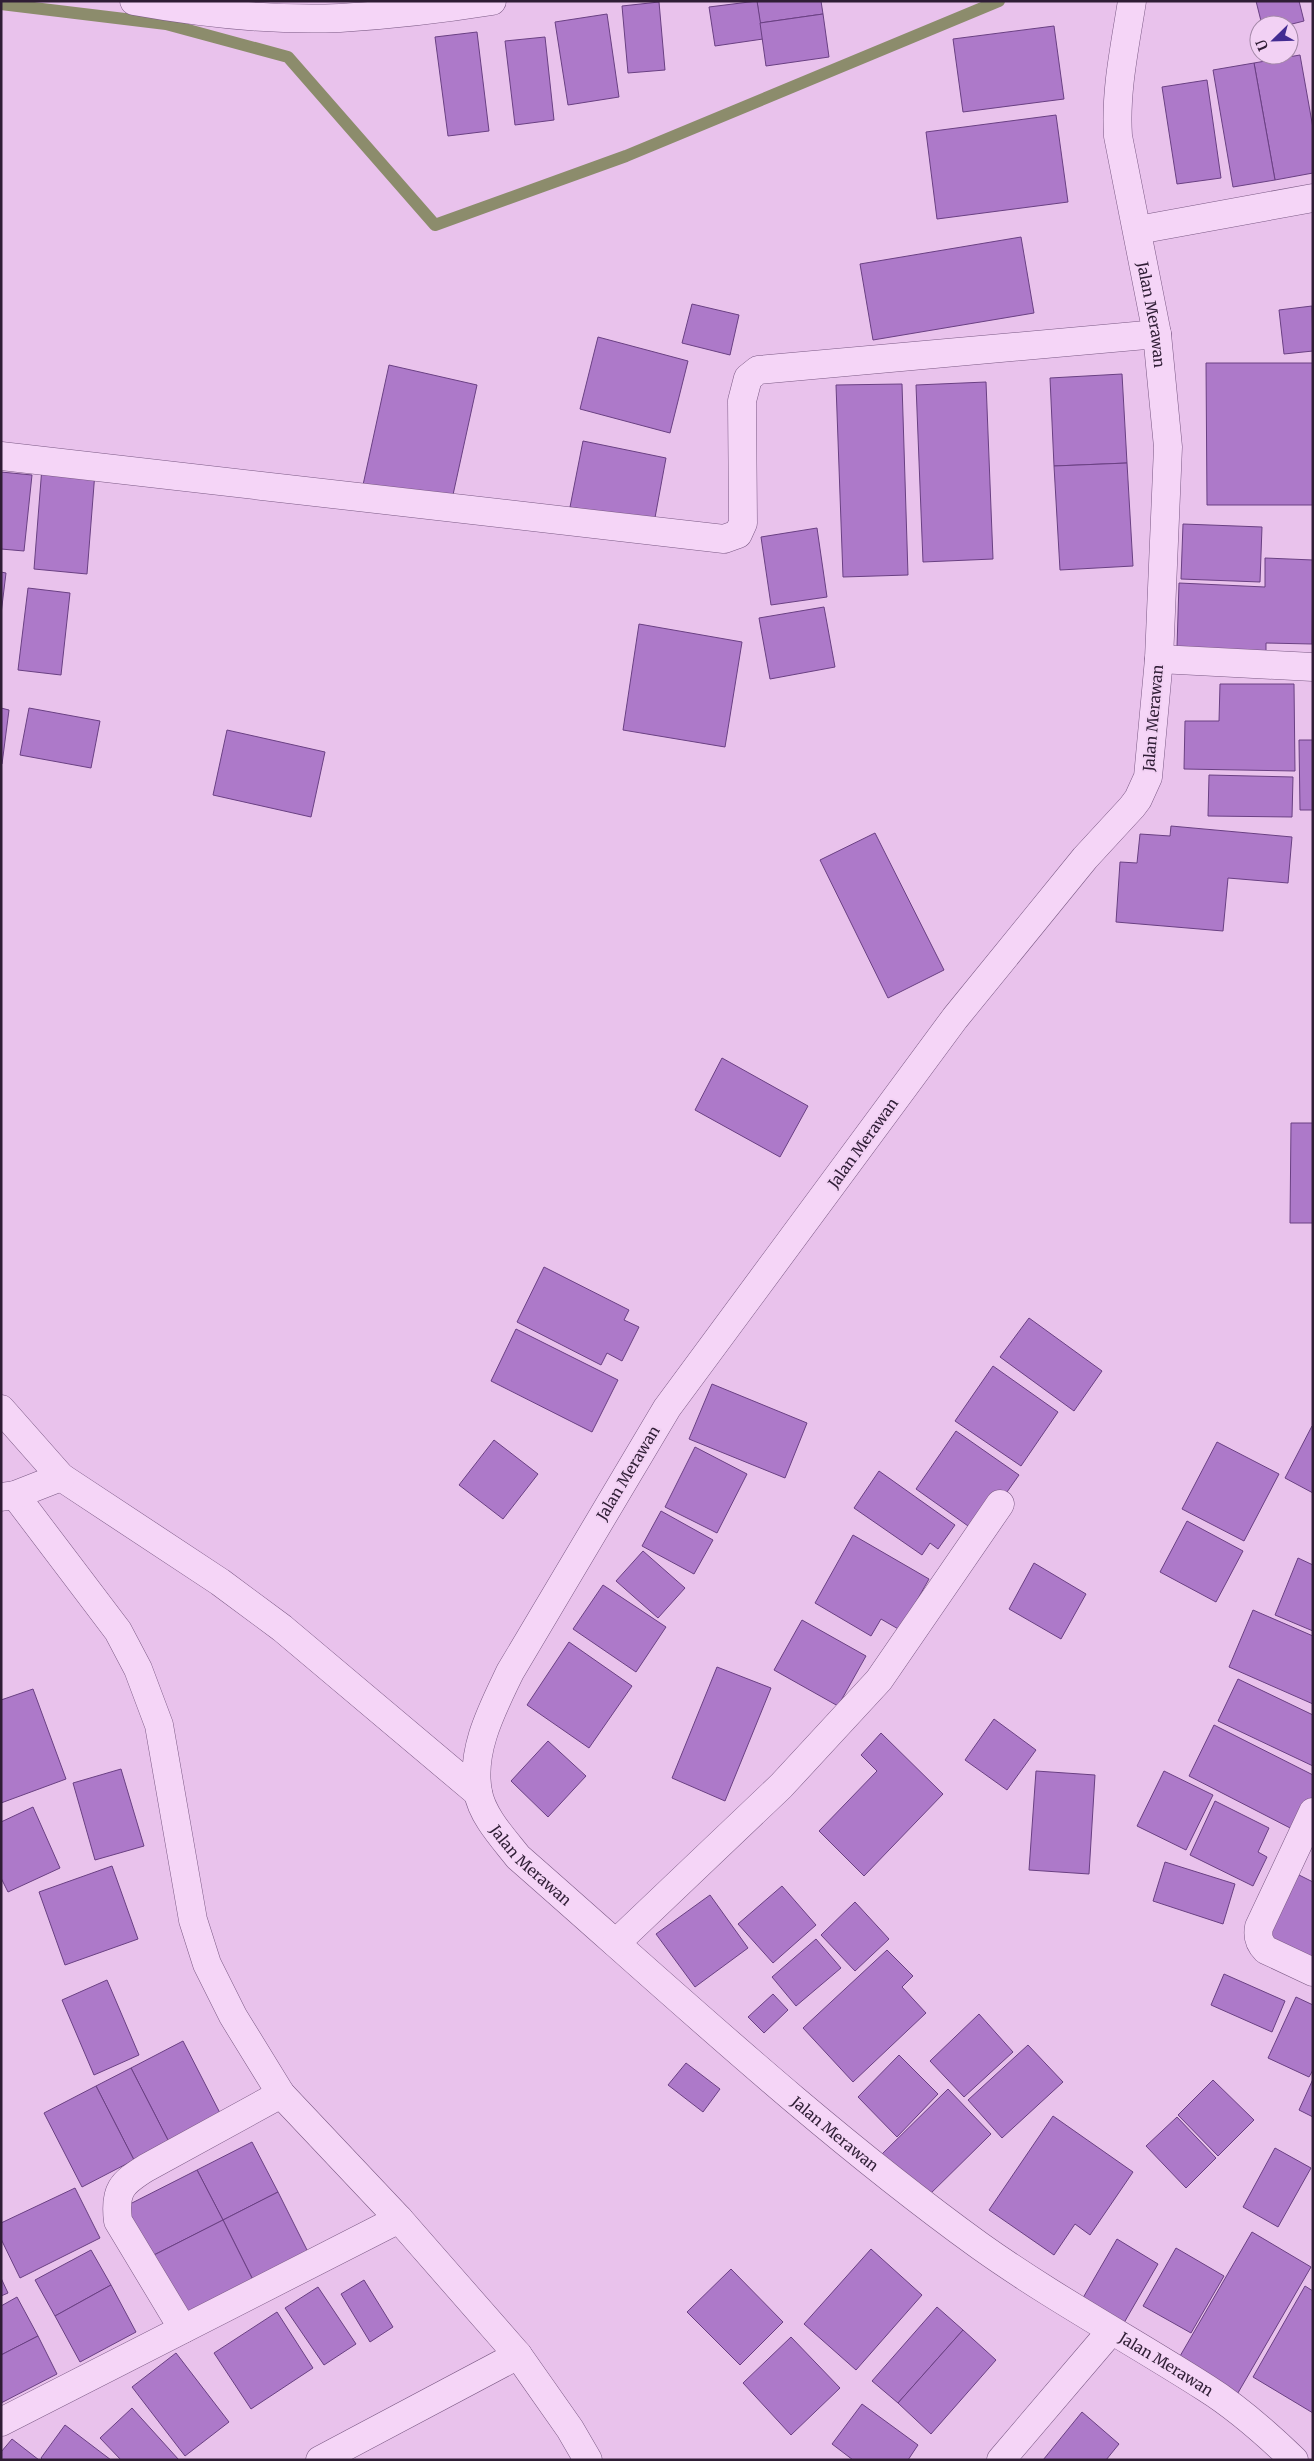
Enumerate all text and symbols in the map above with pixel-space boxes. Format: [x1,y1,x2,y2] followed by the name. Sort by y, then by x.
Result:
[1249,15,1299,65] north arrow
[1251,36,1272,53] text: U
[1133,259,1170,369] street label: Jalan Merawan
[1139,664,1167,773] street label: Jalan Merawan
[823,1094,902,1193] street label: Jalan Merawan
[592,1422,664,1525] street label: Jalan Merawan
[486,1820,576,1909] street label: Jalan Merawan
[787,2091,883,2175] street label: Jalan Merawan
[1115,2327,1217,2400] street label: Jalan Merawan

